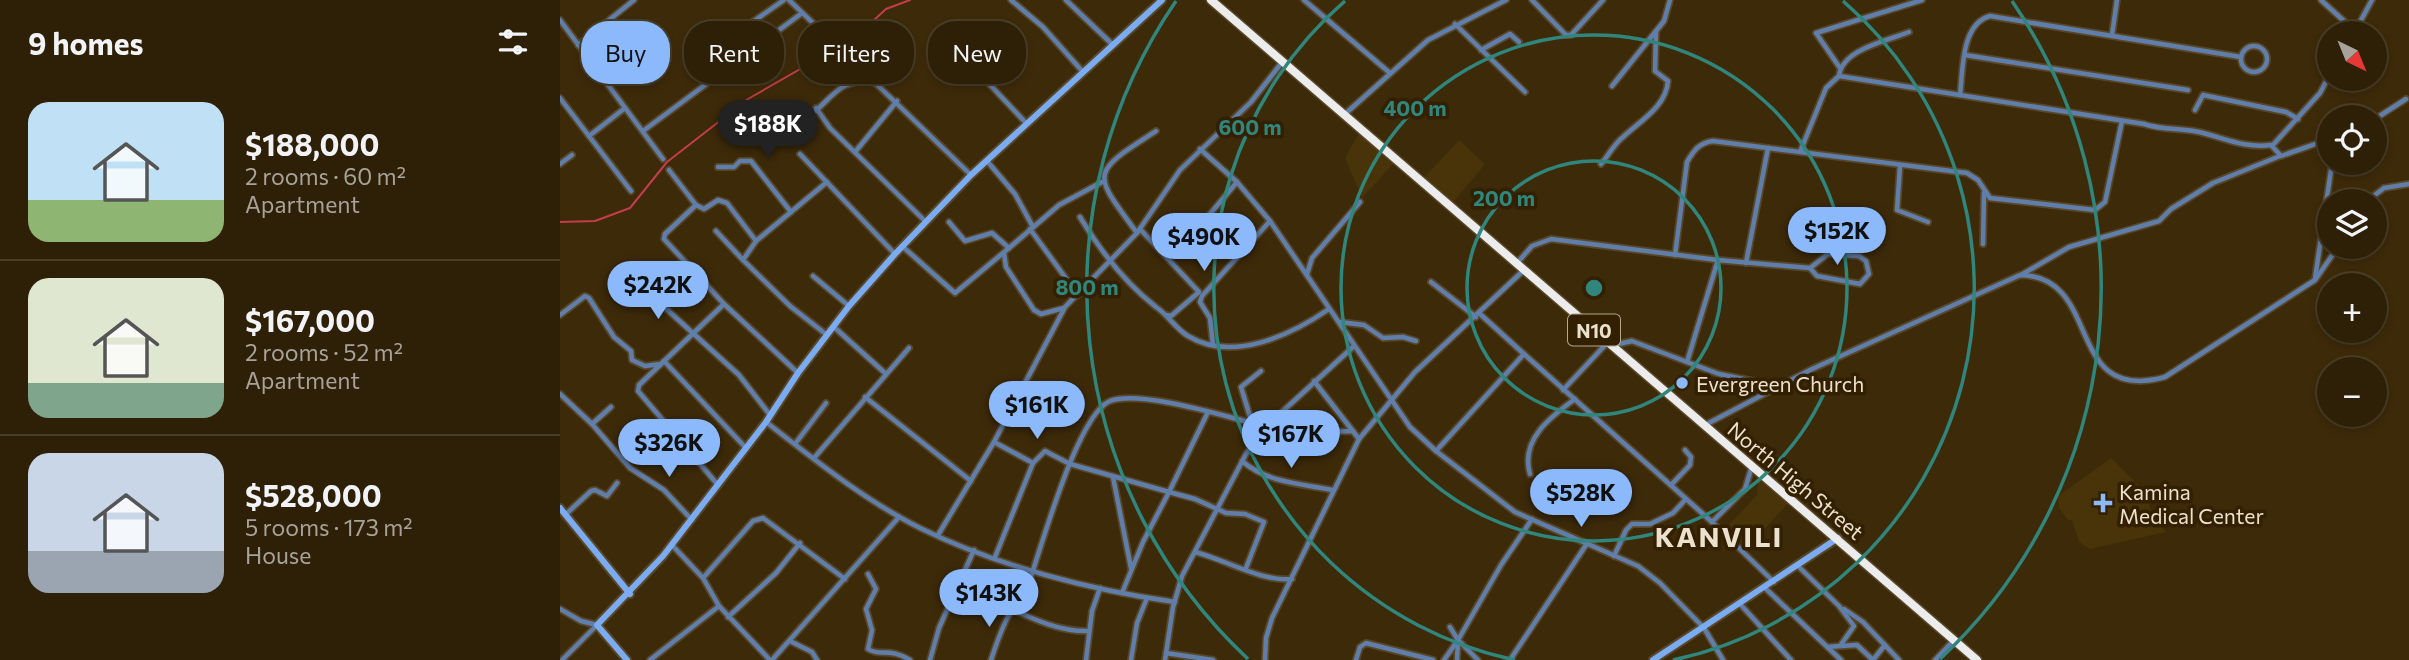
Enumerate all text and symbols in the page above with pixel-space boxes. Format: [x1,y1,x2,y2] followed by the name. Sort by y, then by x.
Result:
[581,21,670,84] chip: Buy
[684,21,784,84] chip: Rent
[798,21,914,84] chip: Filters
[928,21,1026,84] chip: New
[2317,21,2387,91] north arrow
[2317,21,2387,427] map controls
[494,23,532,61] icon: filters
[28,24,143,61] text: 9 homes
[1383,95,1447,120] text: 400 m
[719,100,817,160] pin: $188K
[2317,105,2387,175] button: locate
[734,109,802,137] text: $188K
[1218,114,1282,139] text: 600 m
[245,125,379,162] text: $188,000
[84,130,168,214] icon: home
[245,162,406,190] text: 2 rooms · 60 m²
[1473,185,1535,210] text: 200 m
[2317,189,2387,259] button: layers
[245,190,360,218] text: Apartment
[1788,208,1886,267] pin: $152K
[1155,214,1253,273] pin: $490K
[1804,216,1870,244] text: $152K
[1168,222,1240,250] text: $490K
[609,262,707,321] pin: $242K
[623,270,693,298] text: $242K
[2317,273,2387,343] button: +
[1055,274,1119,299] text: 800 m
[1582,276,1606,300] centre of rings
[245,301,375,338] text: $167,000
[84,306,168,390] icon: home
[1568,314,1620,346] road number: N10
[245,338,403,366] text: 2 rooms · 52 m²
[2317,357,2387,427] button: −
[245,366,360,394] text: Apartment
[1696,371,1864,396] place label: Evergreen Church
[1674,375,1690,391] marker: Evergreen Church
[988,382,1086,441] pin: $161K
[1005,390,1069,418] text: $161K
[1242,410,1340,470] pin: $167K
[1723,416,1869,544] street label: North High Street
[1258,419,1324,447] text: $167K
[620,420,718,479] pin: $326K
[634,428,704,456] text: $326K
[1532,470,1630,529] pin: $528K
[245,476,382,513] text: $528,000
[1546,478,1616,506] text: $528K
[2119,479,2264,528] place label: Kamina Medical Center
[84,481,168,565] icon: home
[2093,493,2113,513] marker: Kamina Medical Center
[245,513,412,541] text: 5 rooms · 173 m²
[1655,519,1783,553] district label: KANVILI
[245,541,311,569] text: House
[940,570,1038,629] pin: $143K
[955,578,1023,606] text: $143K

